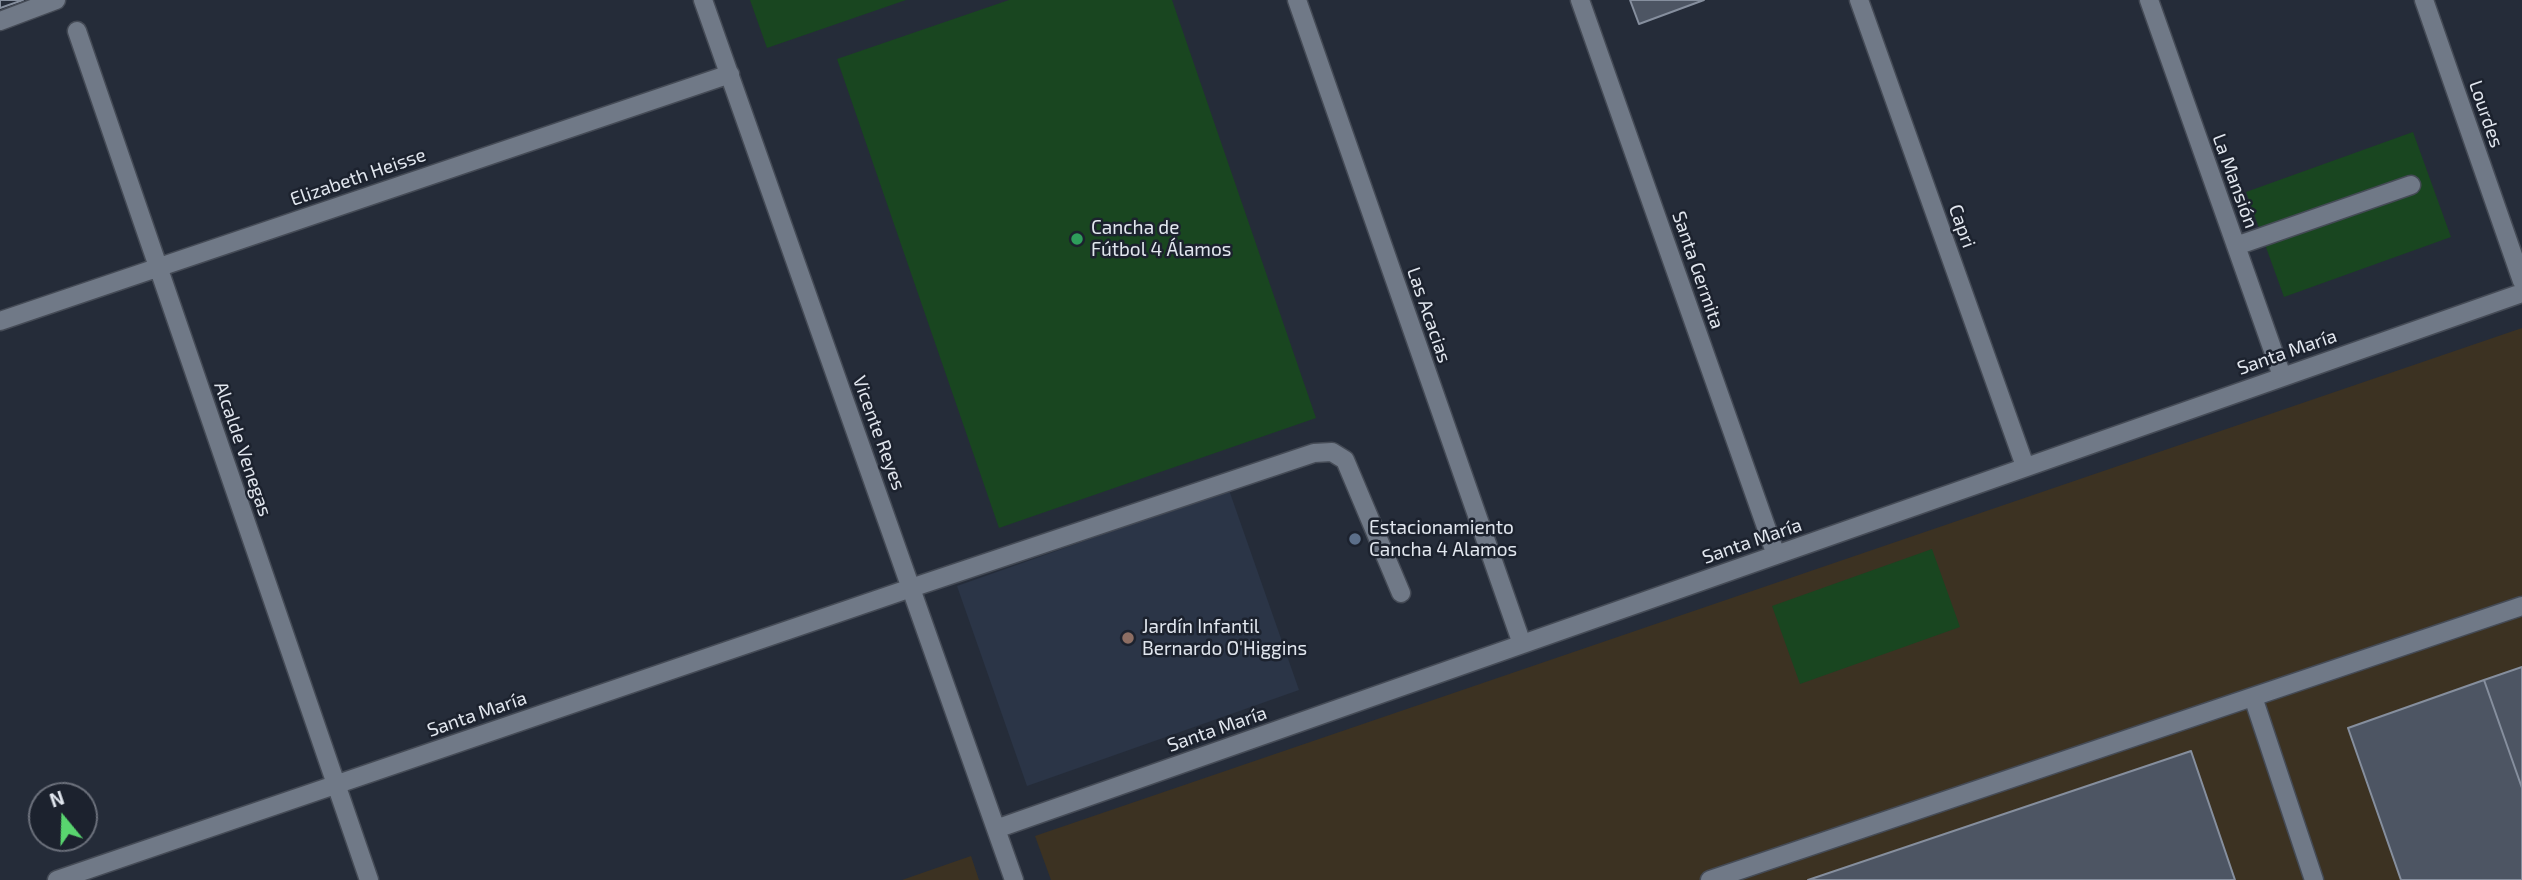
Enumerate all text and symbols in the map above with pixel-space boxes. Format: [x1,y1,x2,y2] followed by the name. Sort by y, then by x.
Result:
[2464,77,2508,151] street label: Lourdes
[2207,131,2263,231] street label: La Mansión
[287,143,429,211] street label: Elizabeth Heisse
[1944,201,1980,251] street label: Capri
[1667,208,1729,332] street label: Santa Germita
[1091,217,1231,261] place label: Cancha de Fútbol 4 Álamos
[1069,231,1085,247] marker: Cancha de Fútbol 4 Álamos
[1402,264,1456,366] street label: Las Acacias
[2234,324,2340,380] street label: Santa María
[848,373,910,493] street label: Vicente Reyes
[209,379,277,519] street label: Alcalde Venegas
[1699,513,1805,569] street label: Santa María
[1369,517,1517,561] place label: Estacionamiento Cancha 4 Alamos
[1347,531,1363,547] marker: Estacionamiento Cancha 4 Alamos
[1142,616,1307,660] place label: Jardín Infantil Bernardo O'Higgins
[1120,630,1136,646] marker: Jardín Infantil Bernardo O'Higgins
[424,686,530,742] street label: Santa María
[1164,701,1270,757] street label: Santa María
[28,782,98,852] north arrow
[46,785,67,812] text: N

